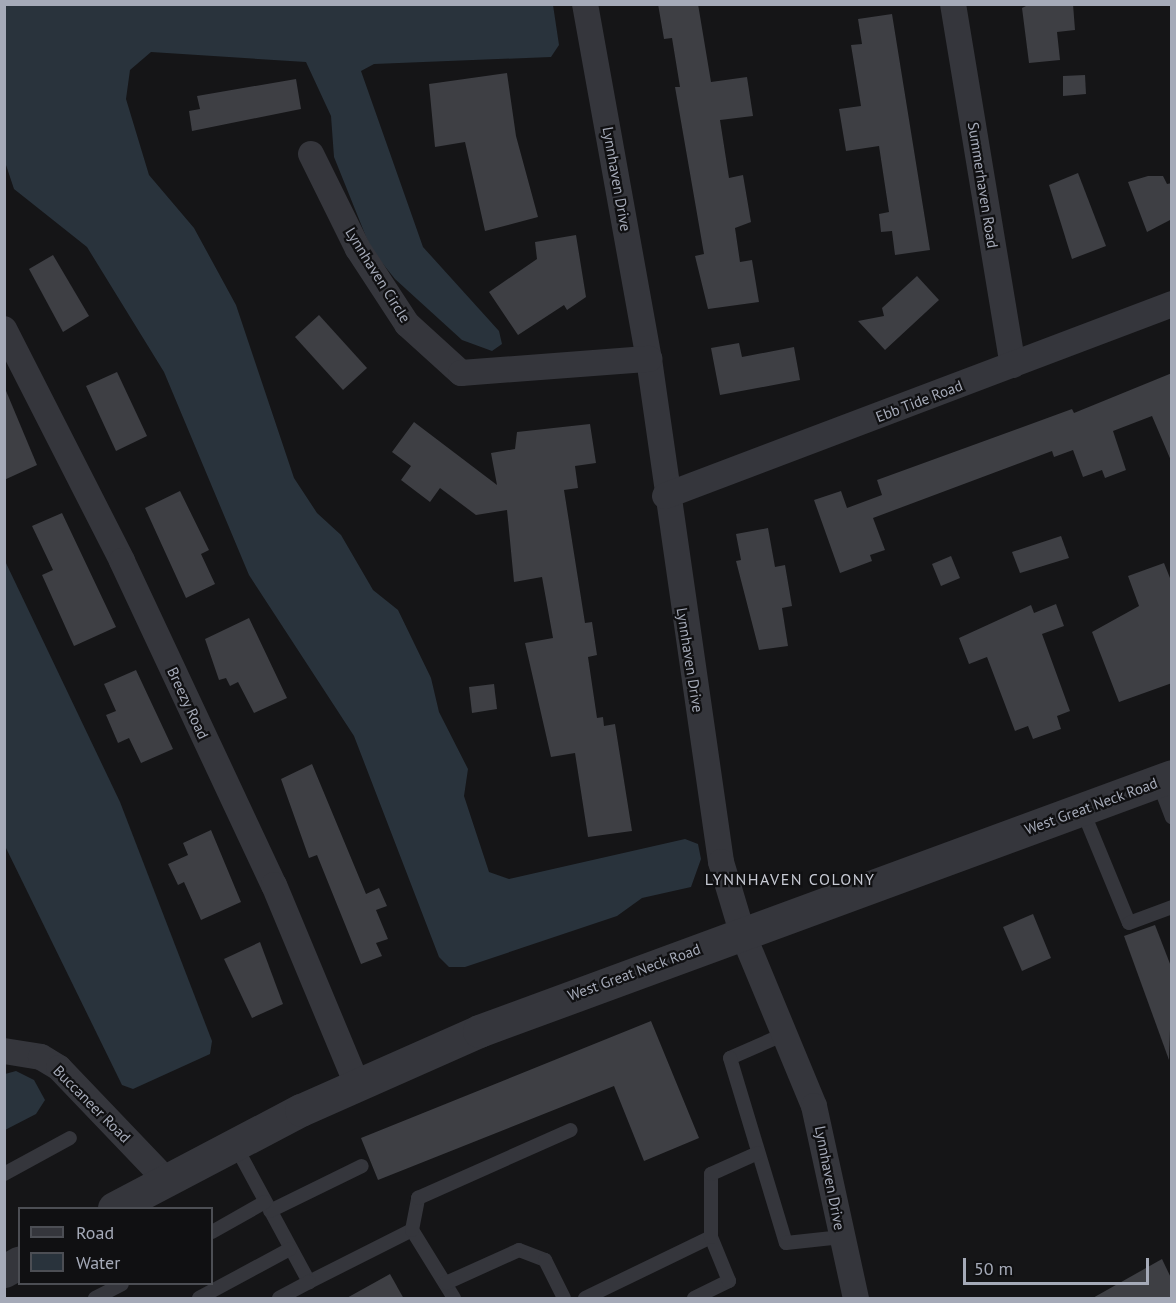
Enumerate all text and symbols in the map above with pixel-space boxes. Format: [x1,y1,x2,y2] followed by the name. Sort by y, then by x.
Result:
[964,121,1002,249] street label: Summerhaven Road
[599,125,635,233] street label: Lynnhaven Drive
[342,224,414,326] street label: Lynnhaven Circle
[873,376,965,426] street label: Ebb Tide Road
[673,606,707,714] street label: Lynnhaven Drive
[163,664,213,742] street label: Breezy Road
[1022,774,1160,838] street label: West Great Neck Road
[705,869,875,889] district label: LYNNHAVEN COLONY
[565,940,703,1004] street label: West Great Neck Road
[50,1062,134,1146] street label: Buccaneer Road
[811,1124,849,1232] street label: Lynnhaven Drive
[18,1207,213,1285] legend
[76,1221,114,1244] text: Road
[966,1246,1152,1284] scale bar
[76,1251,120,1274] text: Water
[974,1257,1013,1280] text: 50 m

